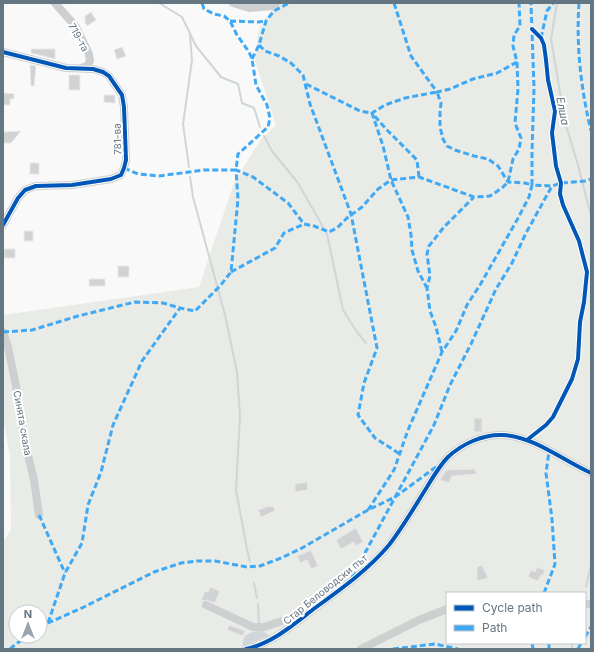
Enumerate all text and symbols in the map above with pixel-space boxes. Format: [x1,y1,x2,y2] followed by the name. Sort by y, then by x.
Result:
[66,21,92,53] street label: 719-та
[553,96,573,127] water label: Елша
[110,123,124,155] street label: 781-ва
[11,390,35,456] street label: Синята скала
[280,551,370,627] street label: Стар Беловодски път
[446,592,586,644] legend
[482,600,543,615] text: Cycle path
[8,604,48,644] north arrow
[24,607,32,621] text: N
[482,620,507,635] text: Path

